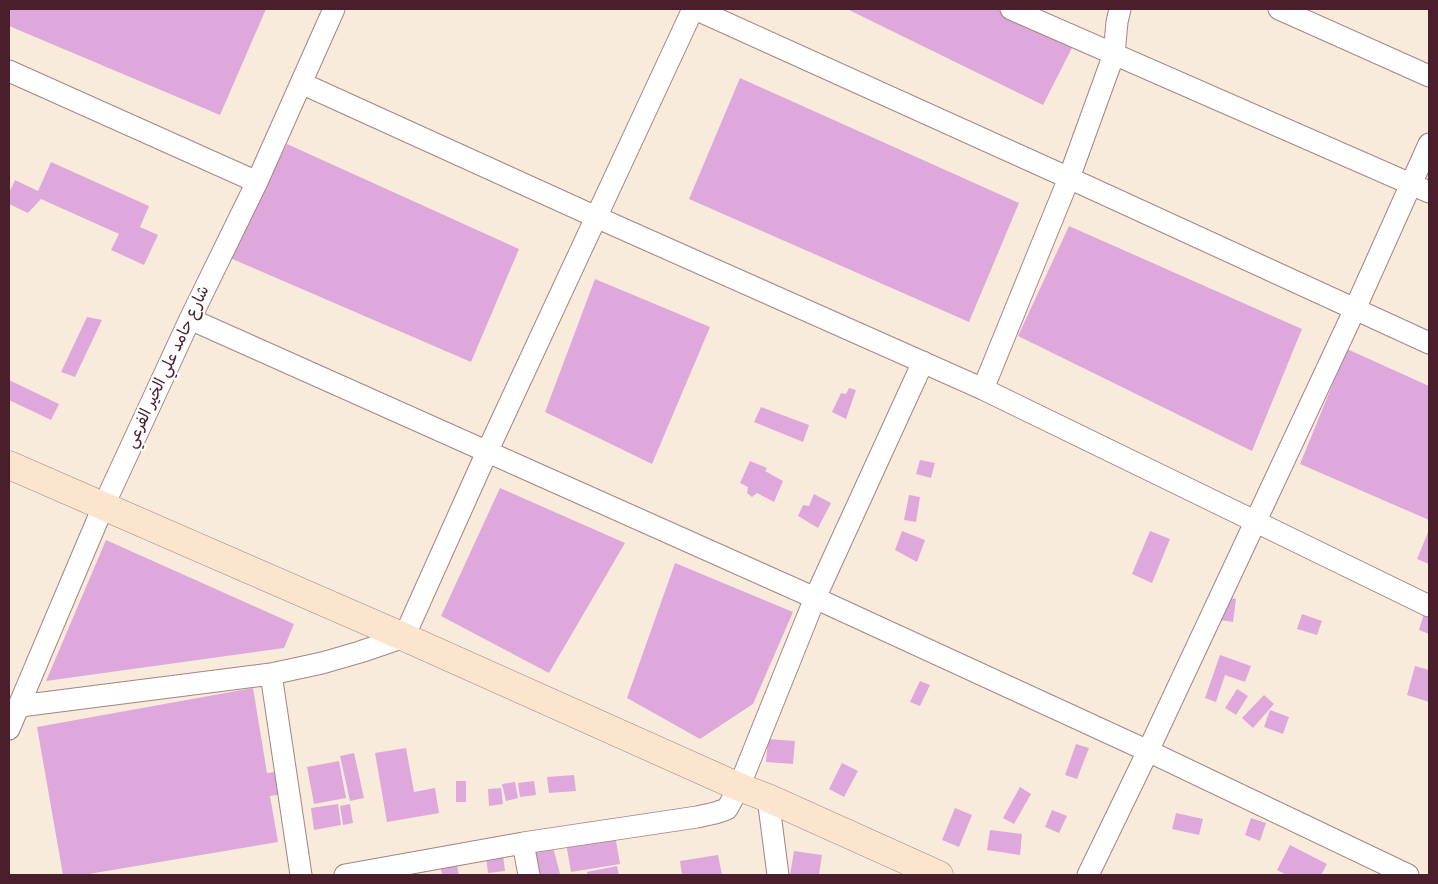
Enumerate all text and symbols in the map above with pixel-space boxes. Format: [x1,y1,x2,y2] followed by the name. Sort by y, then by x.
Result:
[122,283,214,451] street label: شارع حامد علي الخير الفرعي

